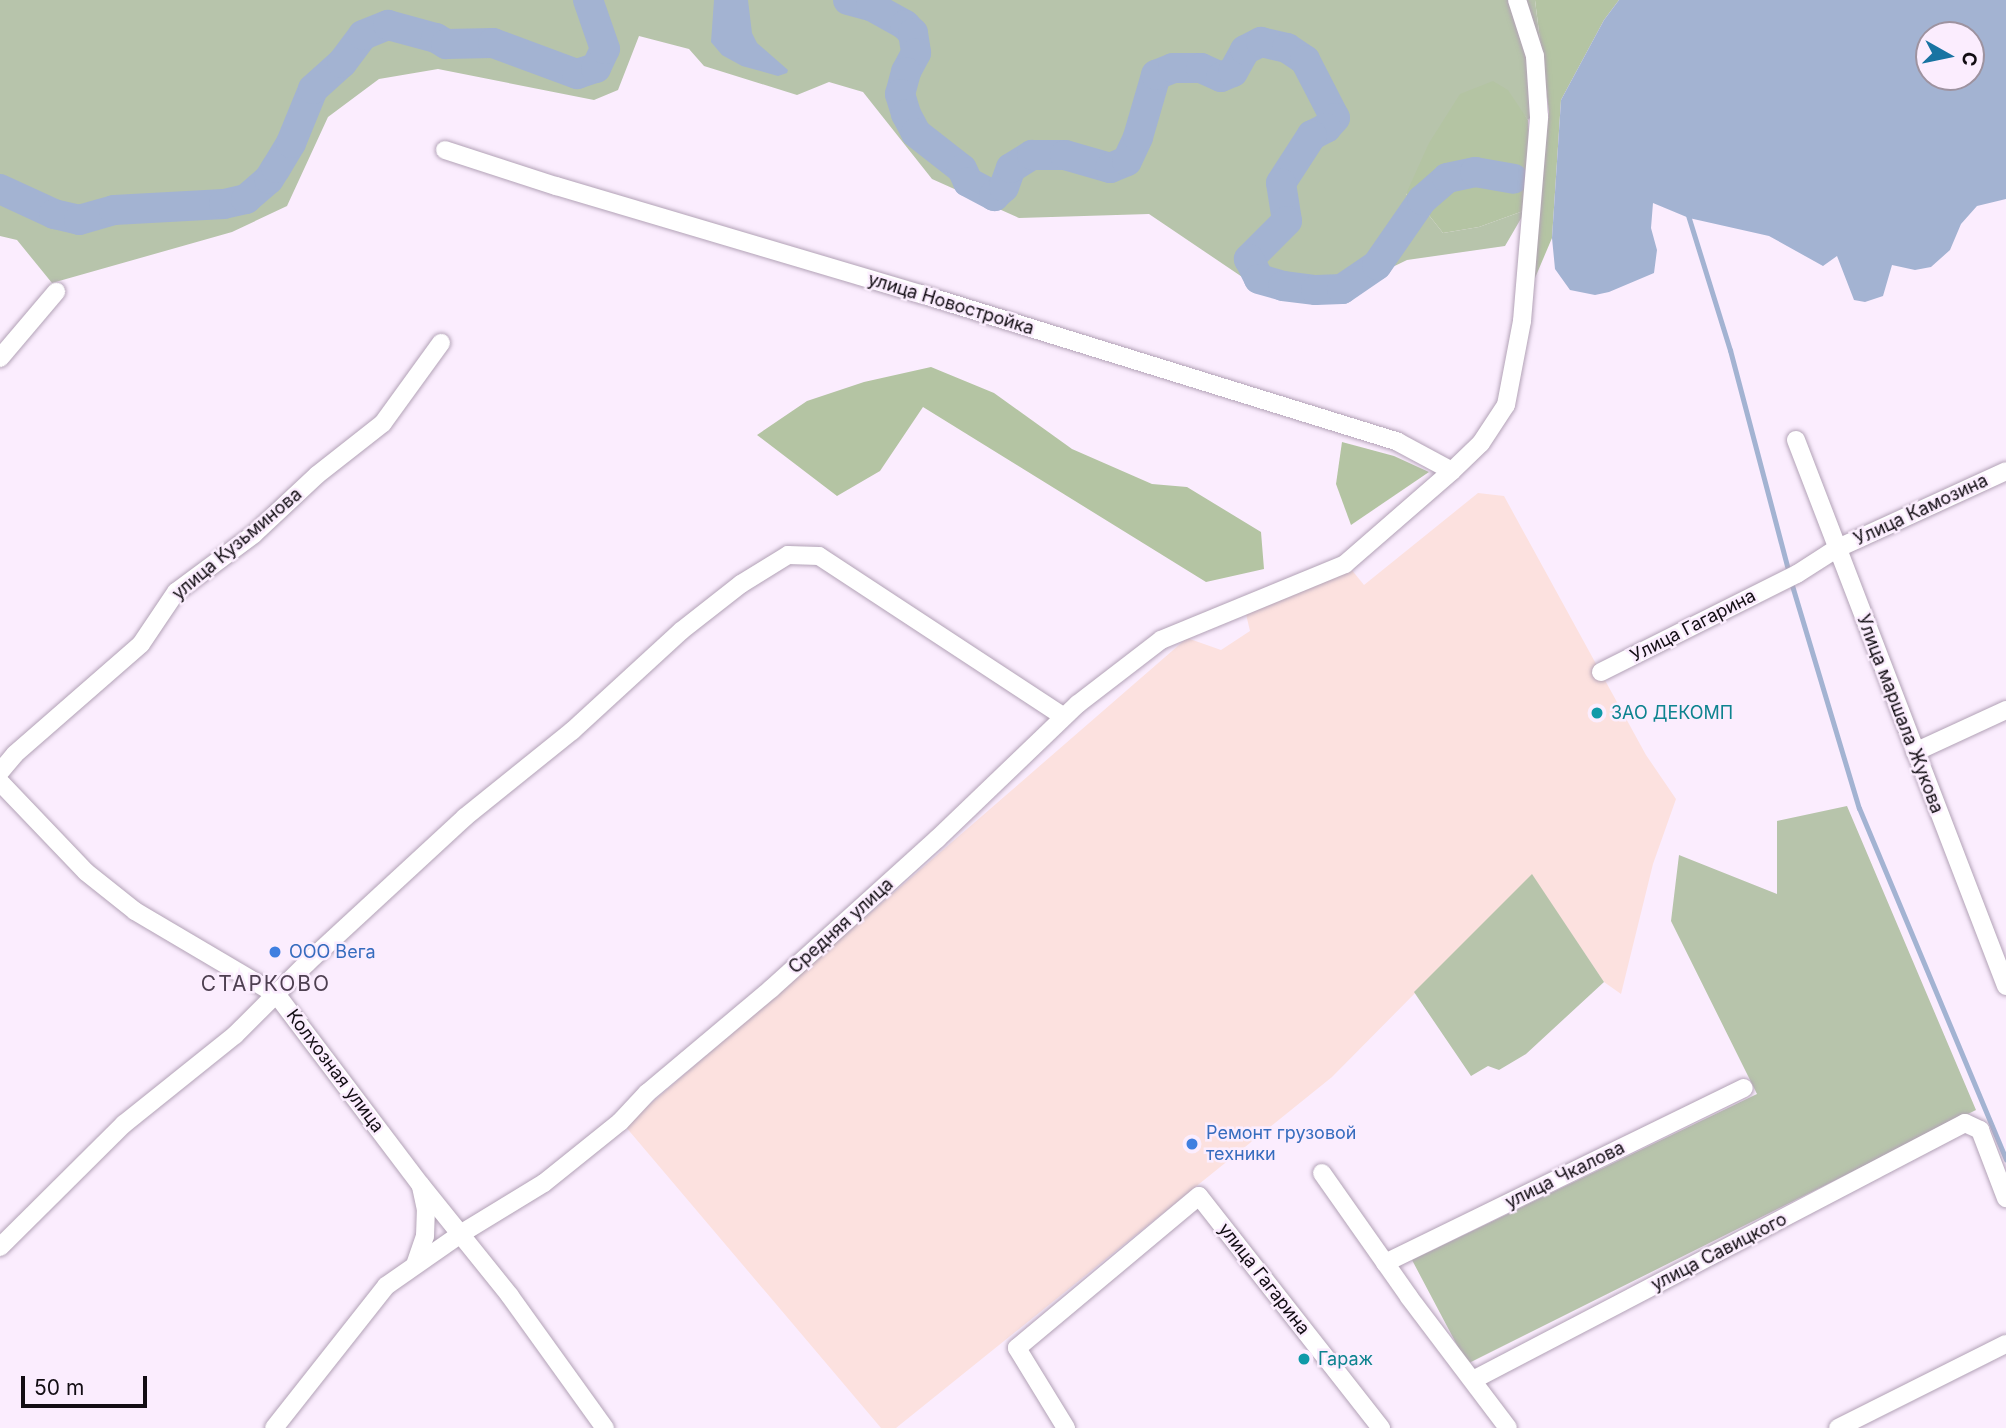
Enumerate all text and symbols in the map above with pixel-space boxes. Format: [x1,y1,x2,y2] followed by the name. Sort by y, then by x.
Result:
[1915,21,1985,91] north arrow
[1957,50,1982,68] text: С
[865,268,1037,340] street label: улица Новостройка
[1851,469,1991,551] street label: Улица Камозина
[168,483,306,605] street label: улица Кузьминова
[1627,585,1759,667] street label: Улица Гагарина
[1852,611,1948,817] street label: Улица маршала Жукова
[1611,702,1733,724] place label: ЗАО ДЕКОМП
[1589,705,1605,721] marker: ЗАО ДЕКОМП
[784,874,898,978] street label: Средняя улица
[289,941,376,963] place label: ООО Вега
[267,944,283,960] marker: ООО Вега
[202,971,330,997] district label: СТАРКОВО
[282,1005,388,1137] street label: Колхозная улица
[1206,1123,1356,1166] place label: Ремонт грузовой техники
[1184,1136,1200,1152] marker: Ремонт грузовой техники
[1502,1137,1628,1213] street label: улица Чкалова
[1647,1208,1791,1296] street label: улица Савицкого
[1214,1219,1314,1339] street label: улица Гагарина
[1318,1348,1373,1370] place label: Гараж
[1296,1351,1312,1367] marker: Гараж
[24,1362,150,1406] scale bar
[34,1375,84,1400] text: 50 m

